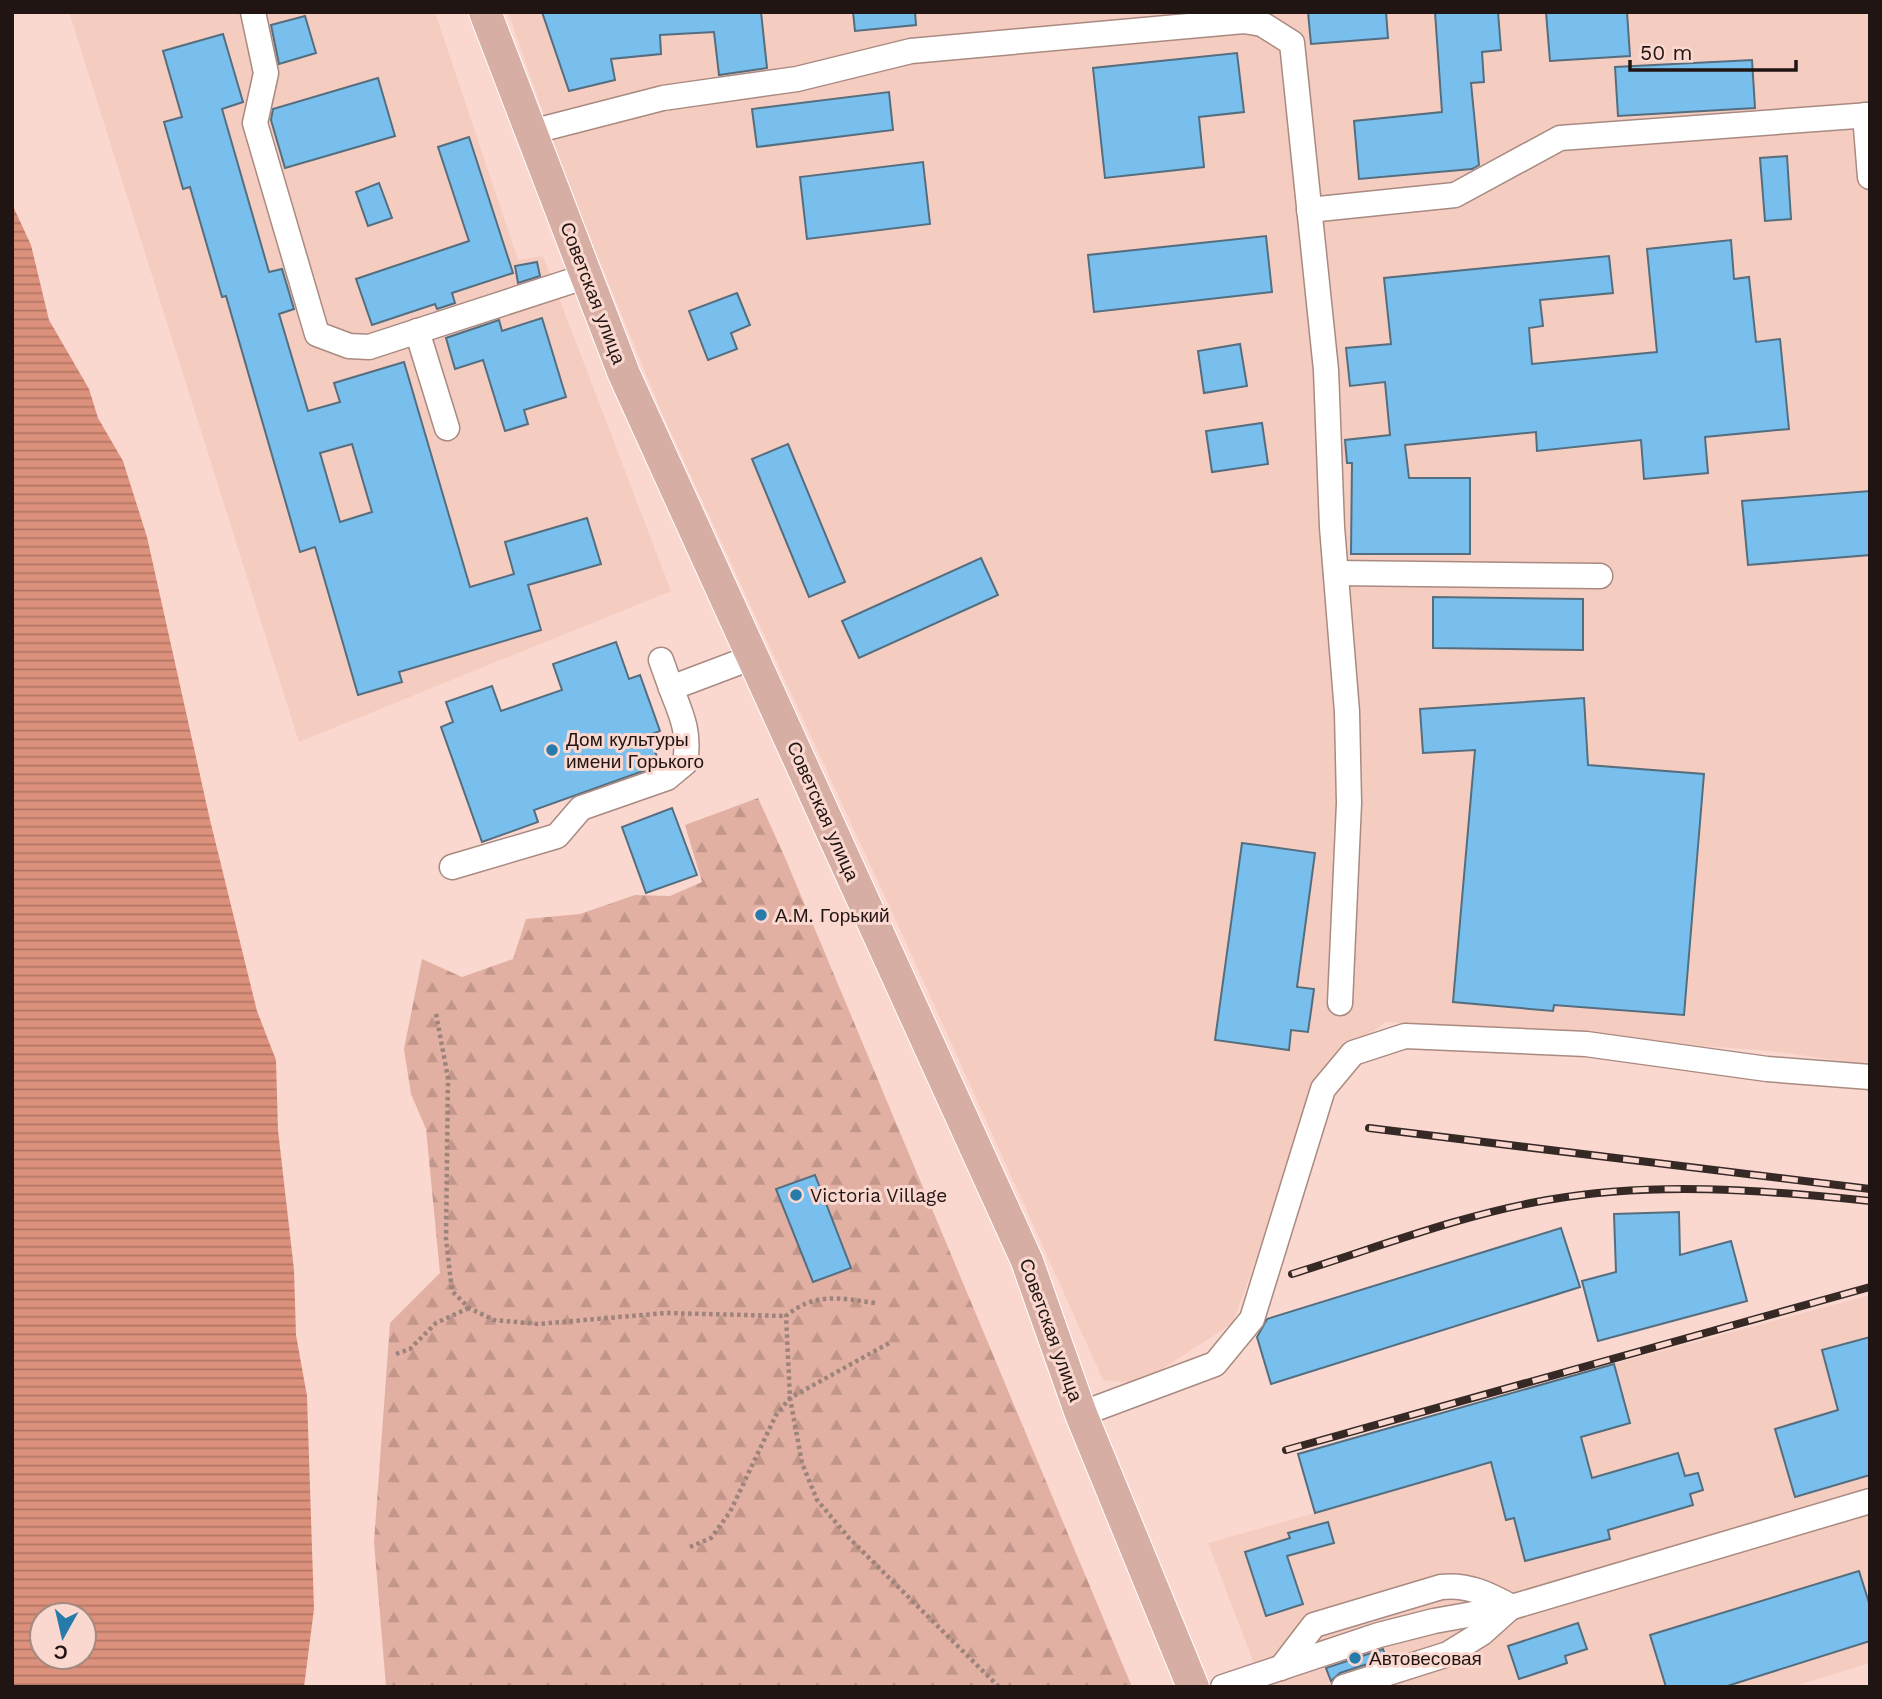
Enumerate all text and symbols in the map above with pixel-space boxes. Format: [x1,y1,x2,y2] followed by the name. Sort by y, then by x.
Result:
[1630,28,1796,72] scale bar
[1640,40,1692,65] text: 50 m
[555,219,631,368] street label: Советская улица
[566,728,704,773] place label: Дом культуры имени Горького
[782,738,864,885] street label: Советская улица
[544,742,560,758] marker: Дом культуры имени Горького
[775,904,890,927] place label: А.М. Горький
[753,907,769,923] marker: А.М. Горький
[810,1184,947,1207] place label: Victoria Village
[788,1187,804,1203] marker: Victoria Village
[1014,1255,1088,1405] street label: Советская улица
[28,1601,98,1671] north arrow
[52,1640,69,1665] text: С
[1369,1647,1482,1670] place label: Автовесовая
[1347,1650,1363,1666] marker: Автовесовая

